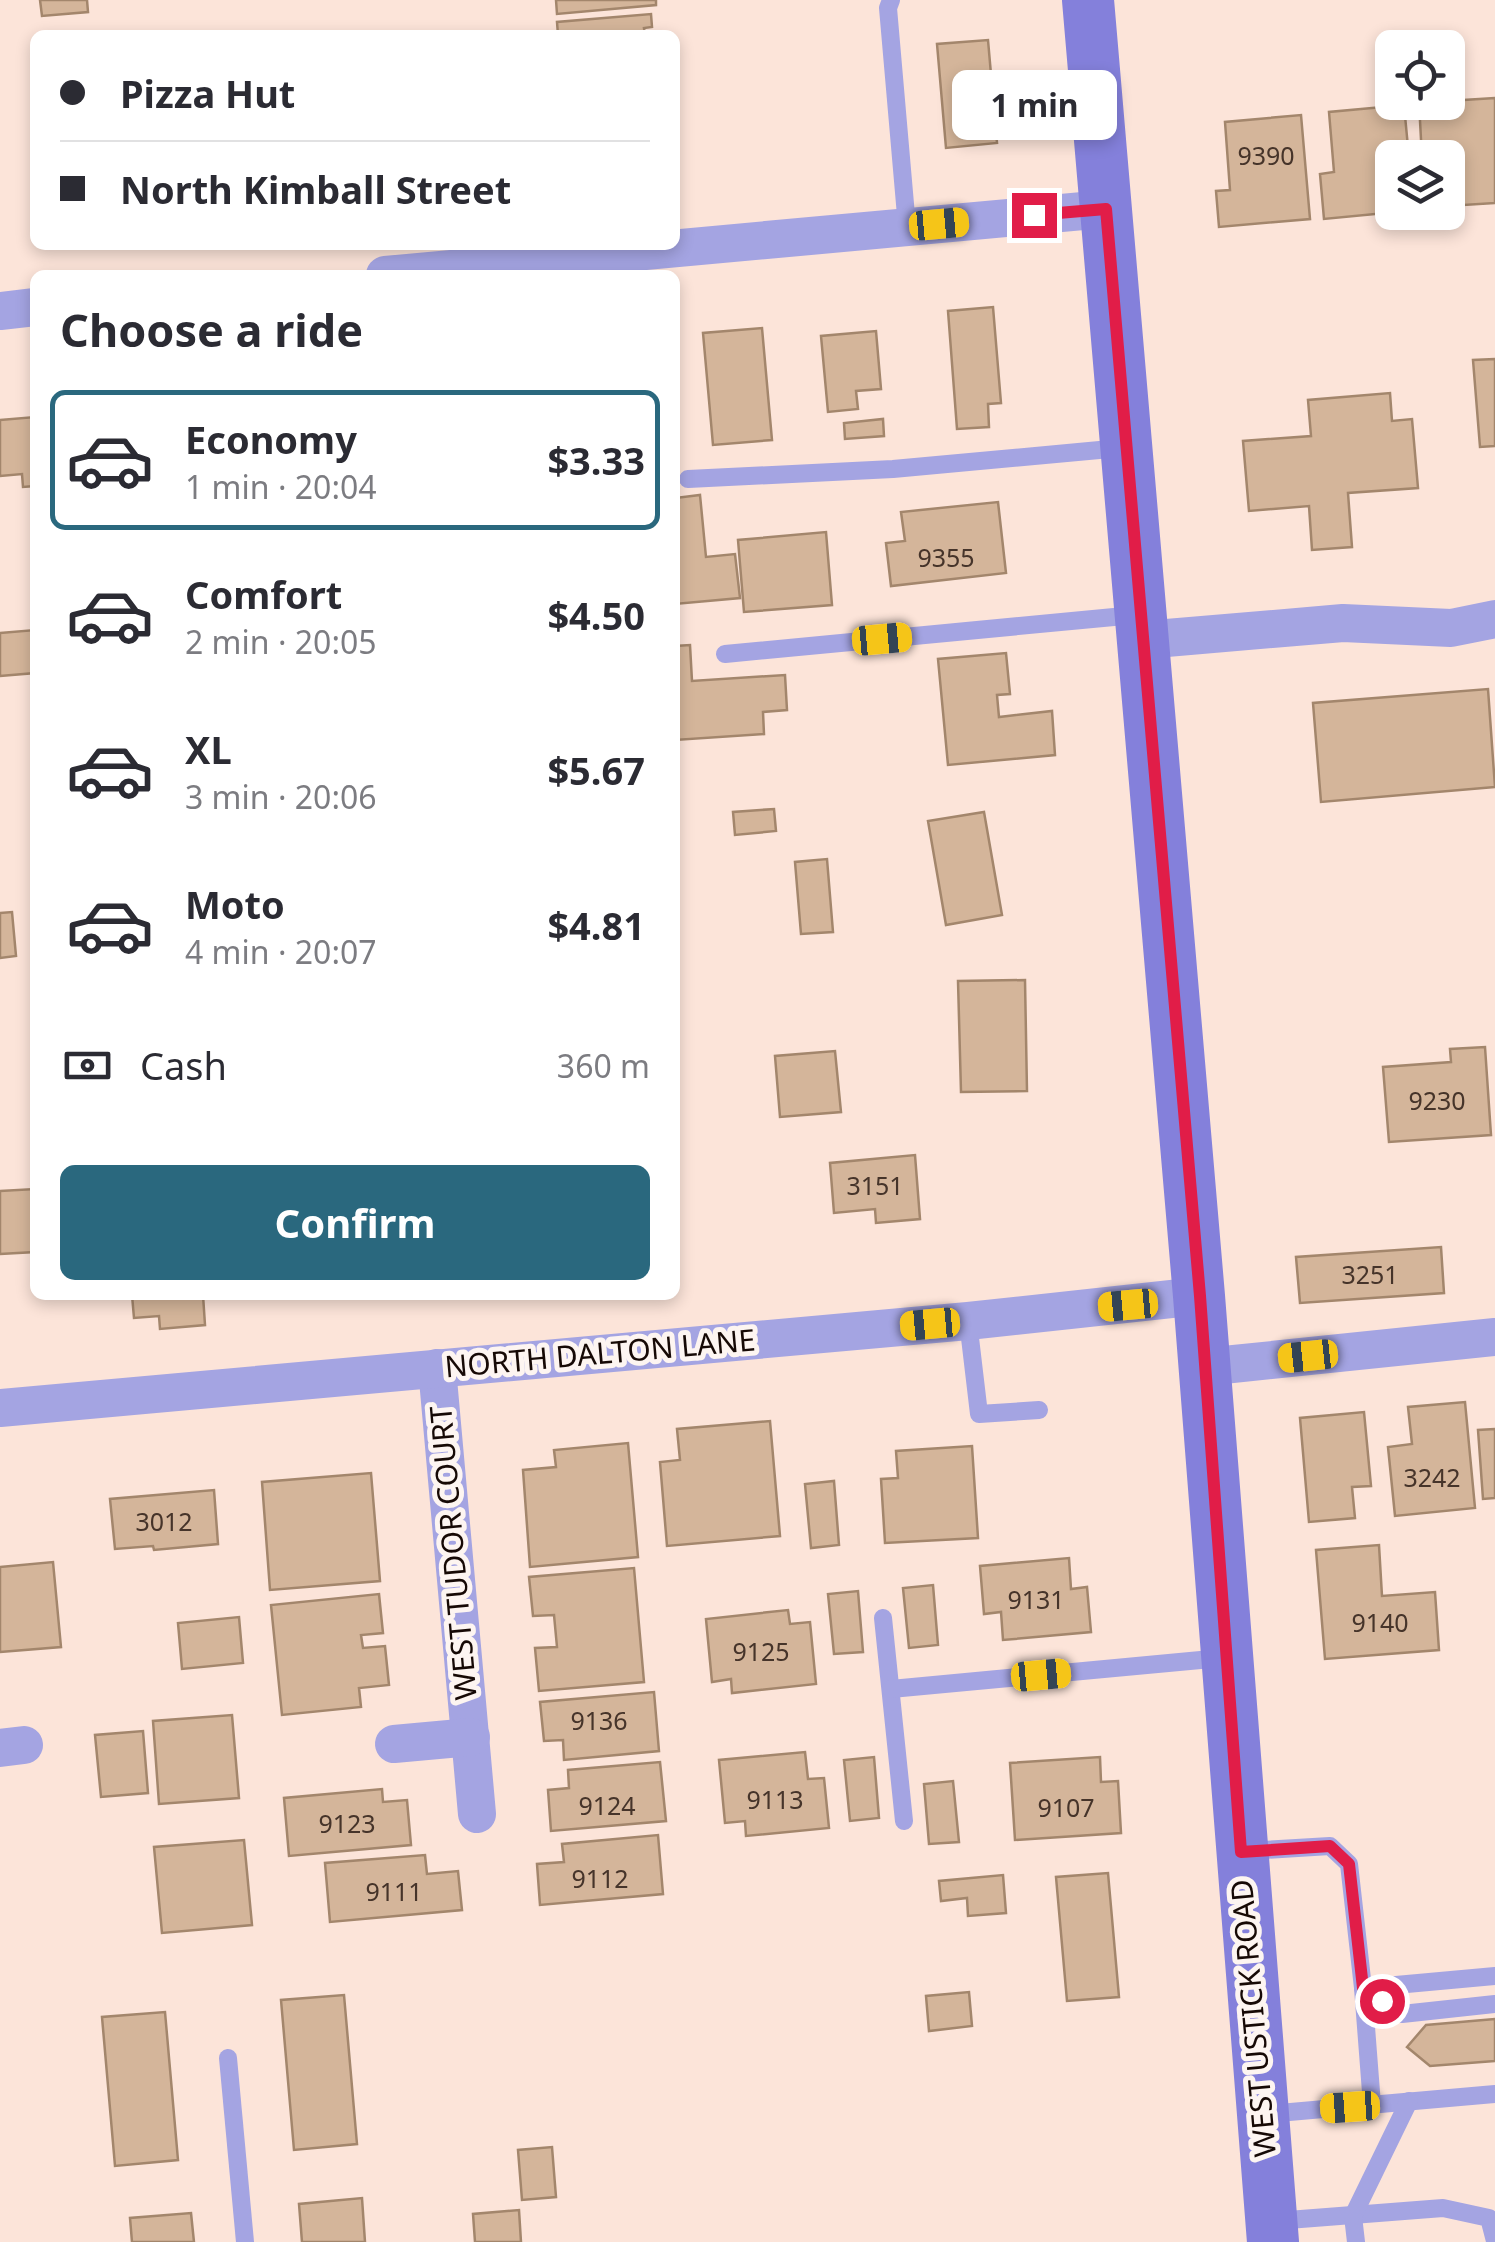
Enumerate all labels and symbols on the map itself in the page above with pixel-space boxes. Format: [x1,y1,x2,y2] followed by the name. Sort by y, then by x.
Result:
[952,70,1116,140] callout: 1 min
[1237,138,1295,172] house number: 9390
[1012,193,1057,238] route end
[908,206,970,242] car
[917,540,975,574] house number: 9355
[851,621,913,657] car
[1408,1083,1466,1117] house number: 9230
[846,1168,904,1202] house number: 3151
[1341,1257,1399,1291] house number: 3251
[1097,1287,1159,1323] car
[899,1306,961,1342] car
[443,1319,757,1387] street label: NORTH DALTON LANE
[1277,1338,1339,1374] car
[419,1404,486,1702] street label: WEST TUDOR COURT
[1403,1460,1461,1494] house number: 3242
[135,1504,193,1538] house number: 3012
[1007,1582,1065,1616] house number: 9131
[1351,1605,1409,1639] house number: 9140
[732,1634,790,1668] house number: 9125
[1010,1657,1072,1693] car
[570,1703,628,1737] house number: 9136
[746,1782,804,1816] house number: 9113
[578,1788,636,1822] house number: 9124
[1037,1790,1095,1824] house number: 9107
[318,1806,376,1840] house number: 9123
[571,1861,629,1895] house number: 9112
[365,1874,423,1908] house number: 9111
[1220,1878,1285,2159] street label: WEST USTICK ROAD
[1360,1979,1405,2024] route start
[1319,2090,1381,2124] car

